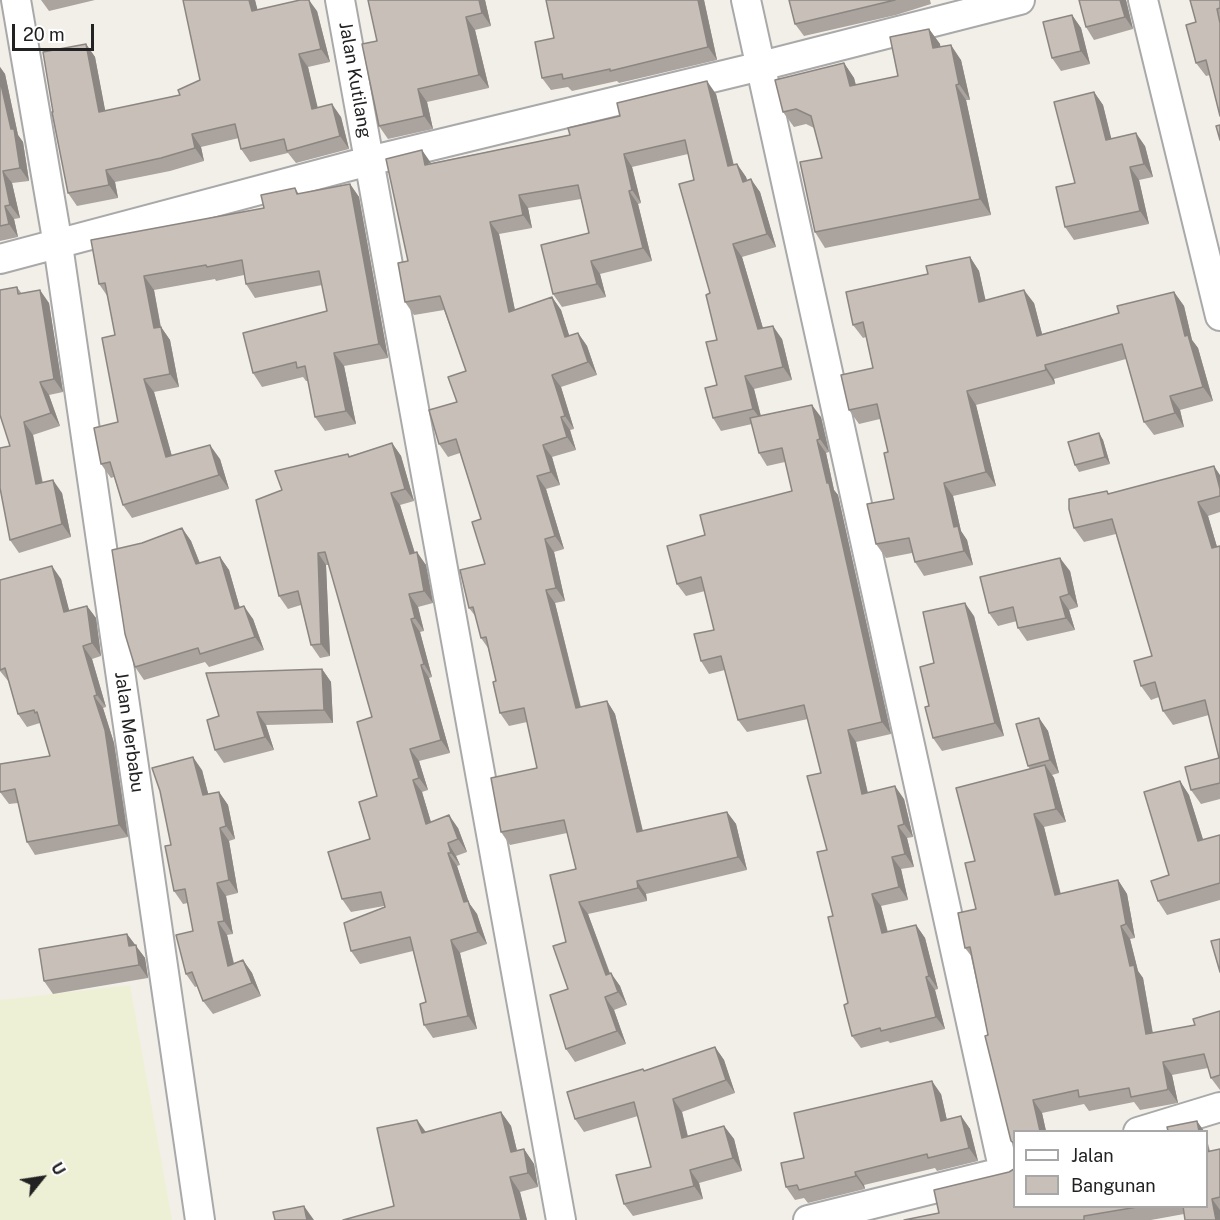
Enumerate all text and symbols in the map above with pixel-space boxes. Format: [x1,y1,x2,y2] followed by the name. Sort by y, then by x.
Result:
[15,12,98,50] scale bar
[334,20,376,140] street label: Jalan Kutilang
[23,24,65,45] text: 20 m
[110,670,148,794] street label: Jalan Merbabu
[1013,1130,1208,1208] legend
[1071,1145,1114,1166] text: Jalan
[12,1148,72,1208] north arrow
[47,1159,69,1179] text: U
[1071,1175,1156,1196] text: Bangunan

